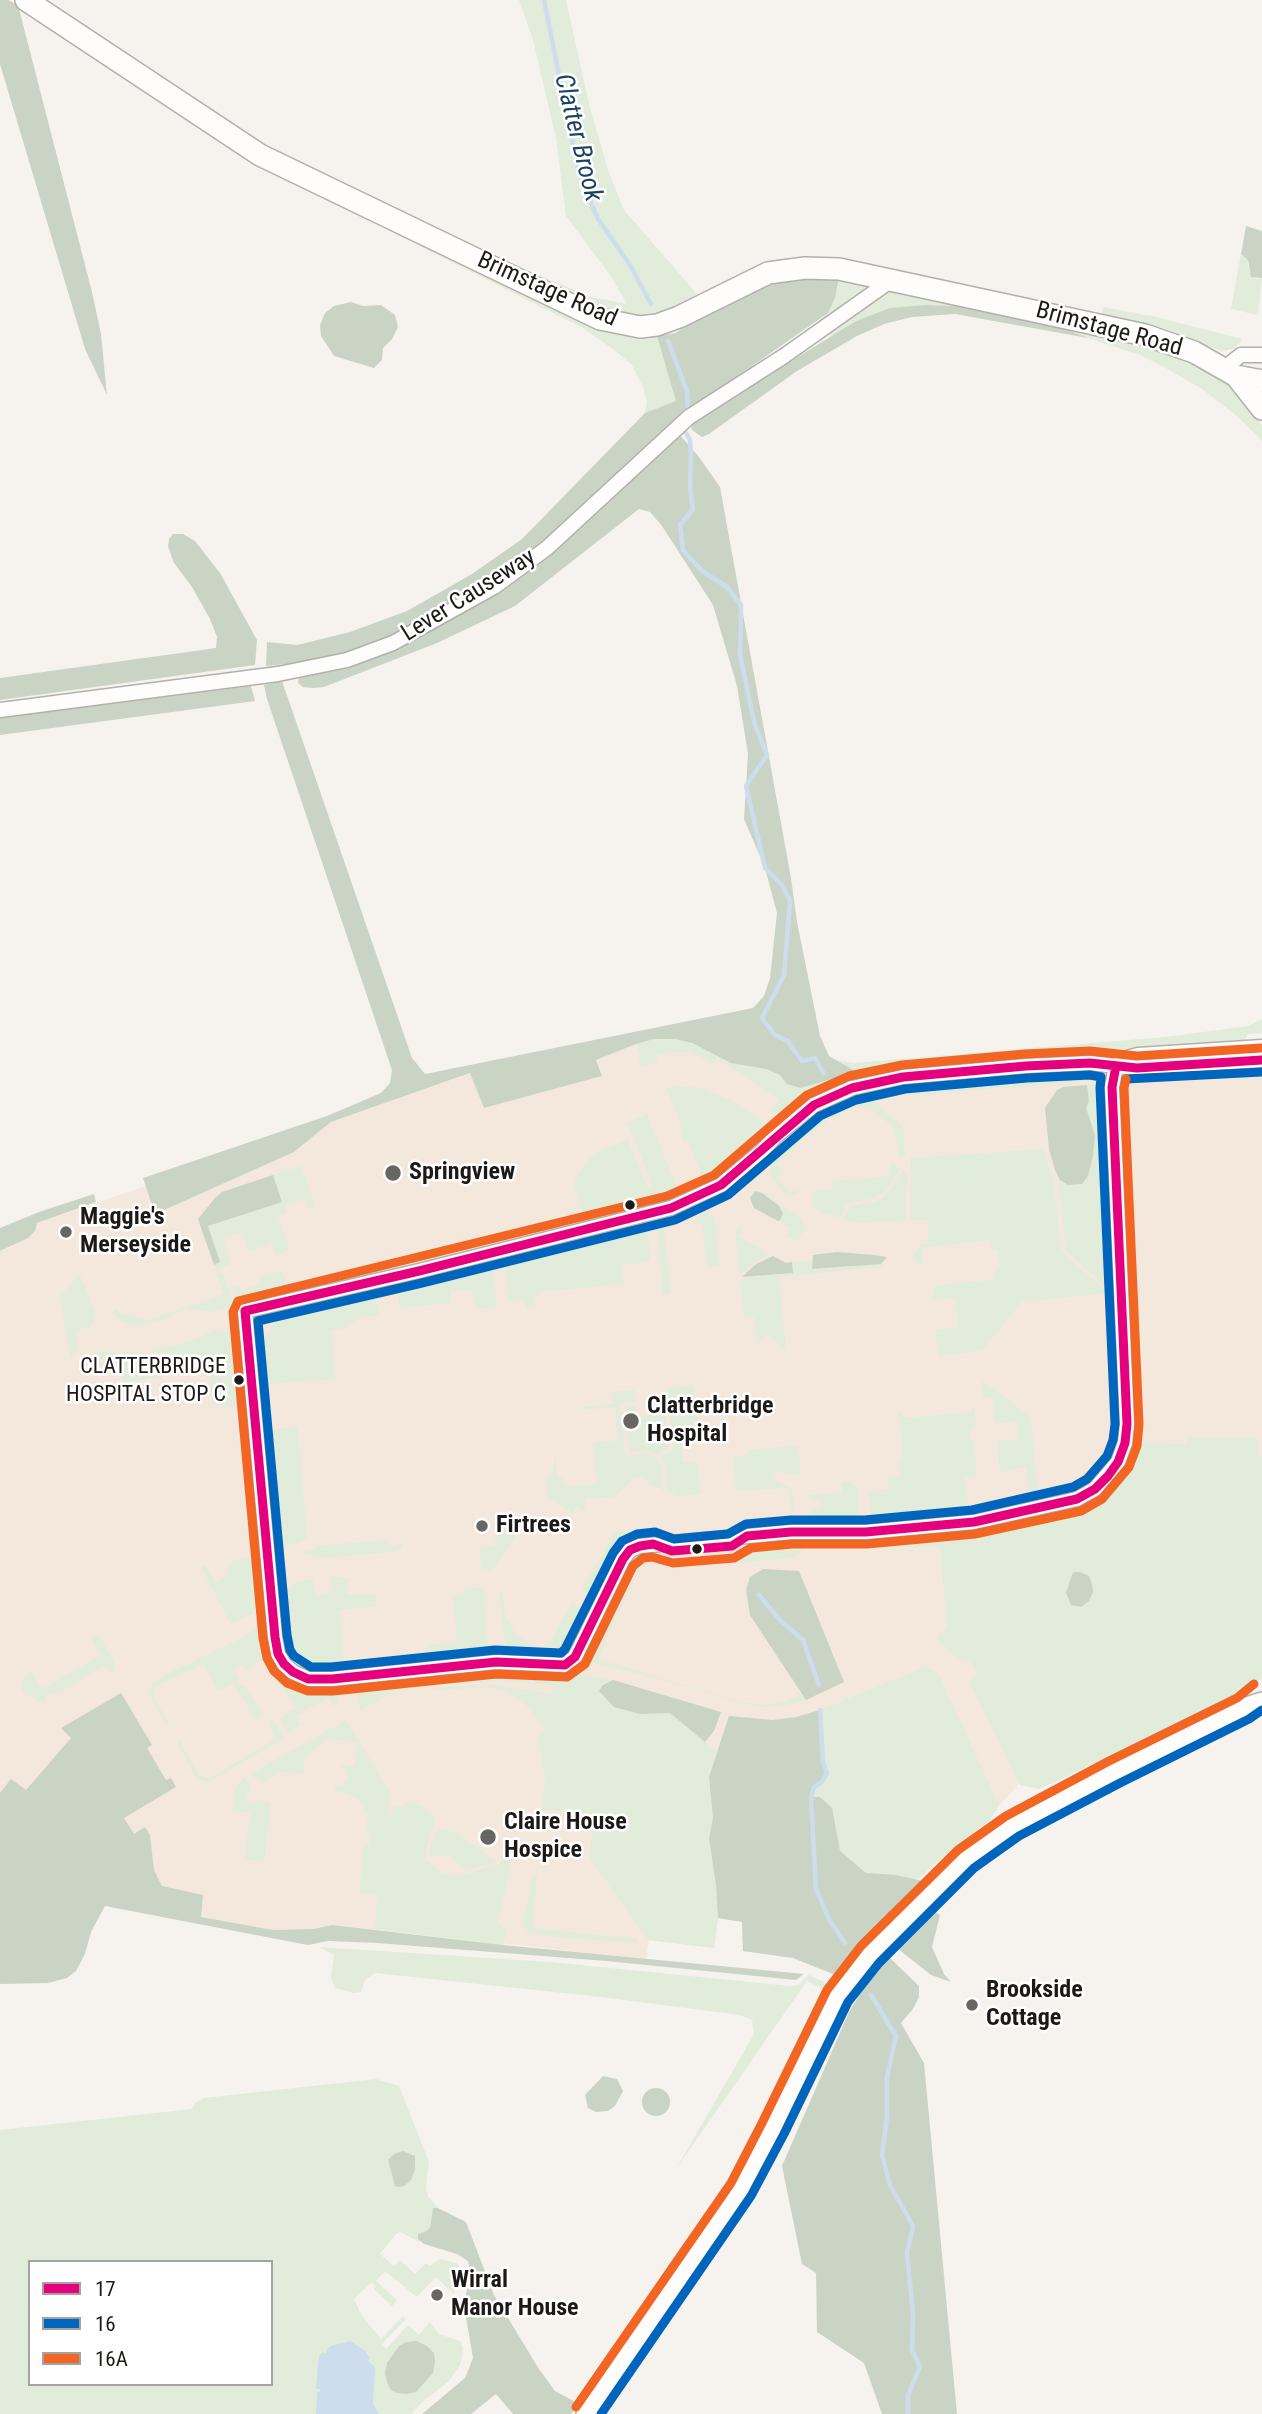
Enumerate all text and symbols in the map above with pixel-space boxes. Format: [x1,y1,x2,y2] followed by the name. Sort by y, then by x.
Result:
[546,71,608,205] water label: Clatter Brook
[472,246,622,334] street label: Brimstage Road
[1033,297,1185,363] street label: Brimstage Road
[397,543,541,649] street label: Lever Causeway
[409,1159,515,1187] place label: Springview
[383,1163,403,1183] marker: Springview
[623,1198,637,1212] unlabelled marker
[80,1204,191,1260] place label: Maggie's Merseyside
[58,1224,74,1240] marker: Maggie's Merseyside
[66,1354,226,1406] place label: CLATTERBRIDGE HOSPITAL STOP C
[232,1373,246,1387] marker: CLATTERBRIDGE HOSPITAL STOP C
[647,1393,774,1449] place label: Clatterbridge Hospital
[621,1411,641,1431] marker: Clatterbridge Hospital
[496,1512,571,1540] place label: Firtrees
[474,1518,490,1534] marker: Firtrees
[690,1542,704,1556] unlabelled marker
[504,1809,627,1865] place label: Claire House Hospice
[478,1827,498,1847] marker: Claire House Hospice
[986,1977,1083,2033] place label: Brookside Cottage
[964,1997,980,2013] marker: Brookside Cottage
[28,2260,273,2386] legend
[451,2267,579,2323] place label: Wirral Manor House
[95,2277,116,2301] text: 17
[429,2287,445,2303] marker: Wirral Manor House
[95,2312,116,2336] text: 16
[95,2347,128,2371] text: 16A

